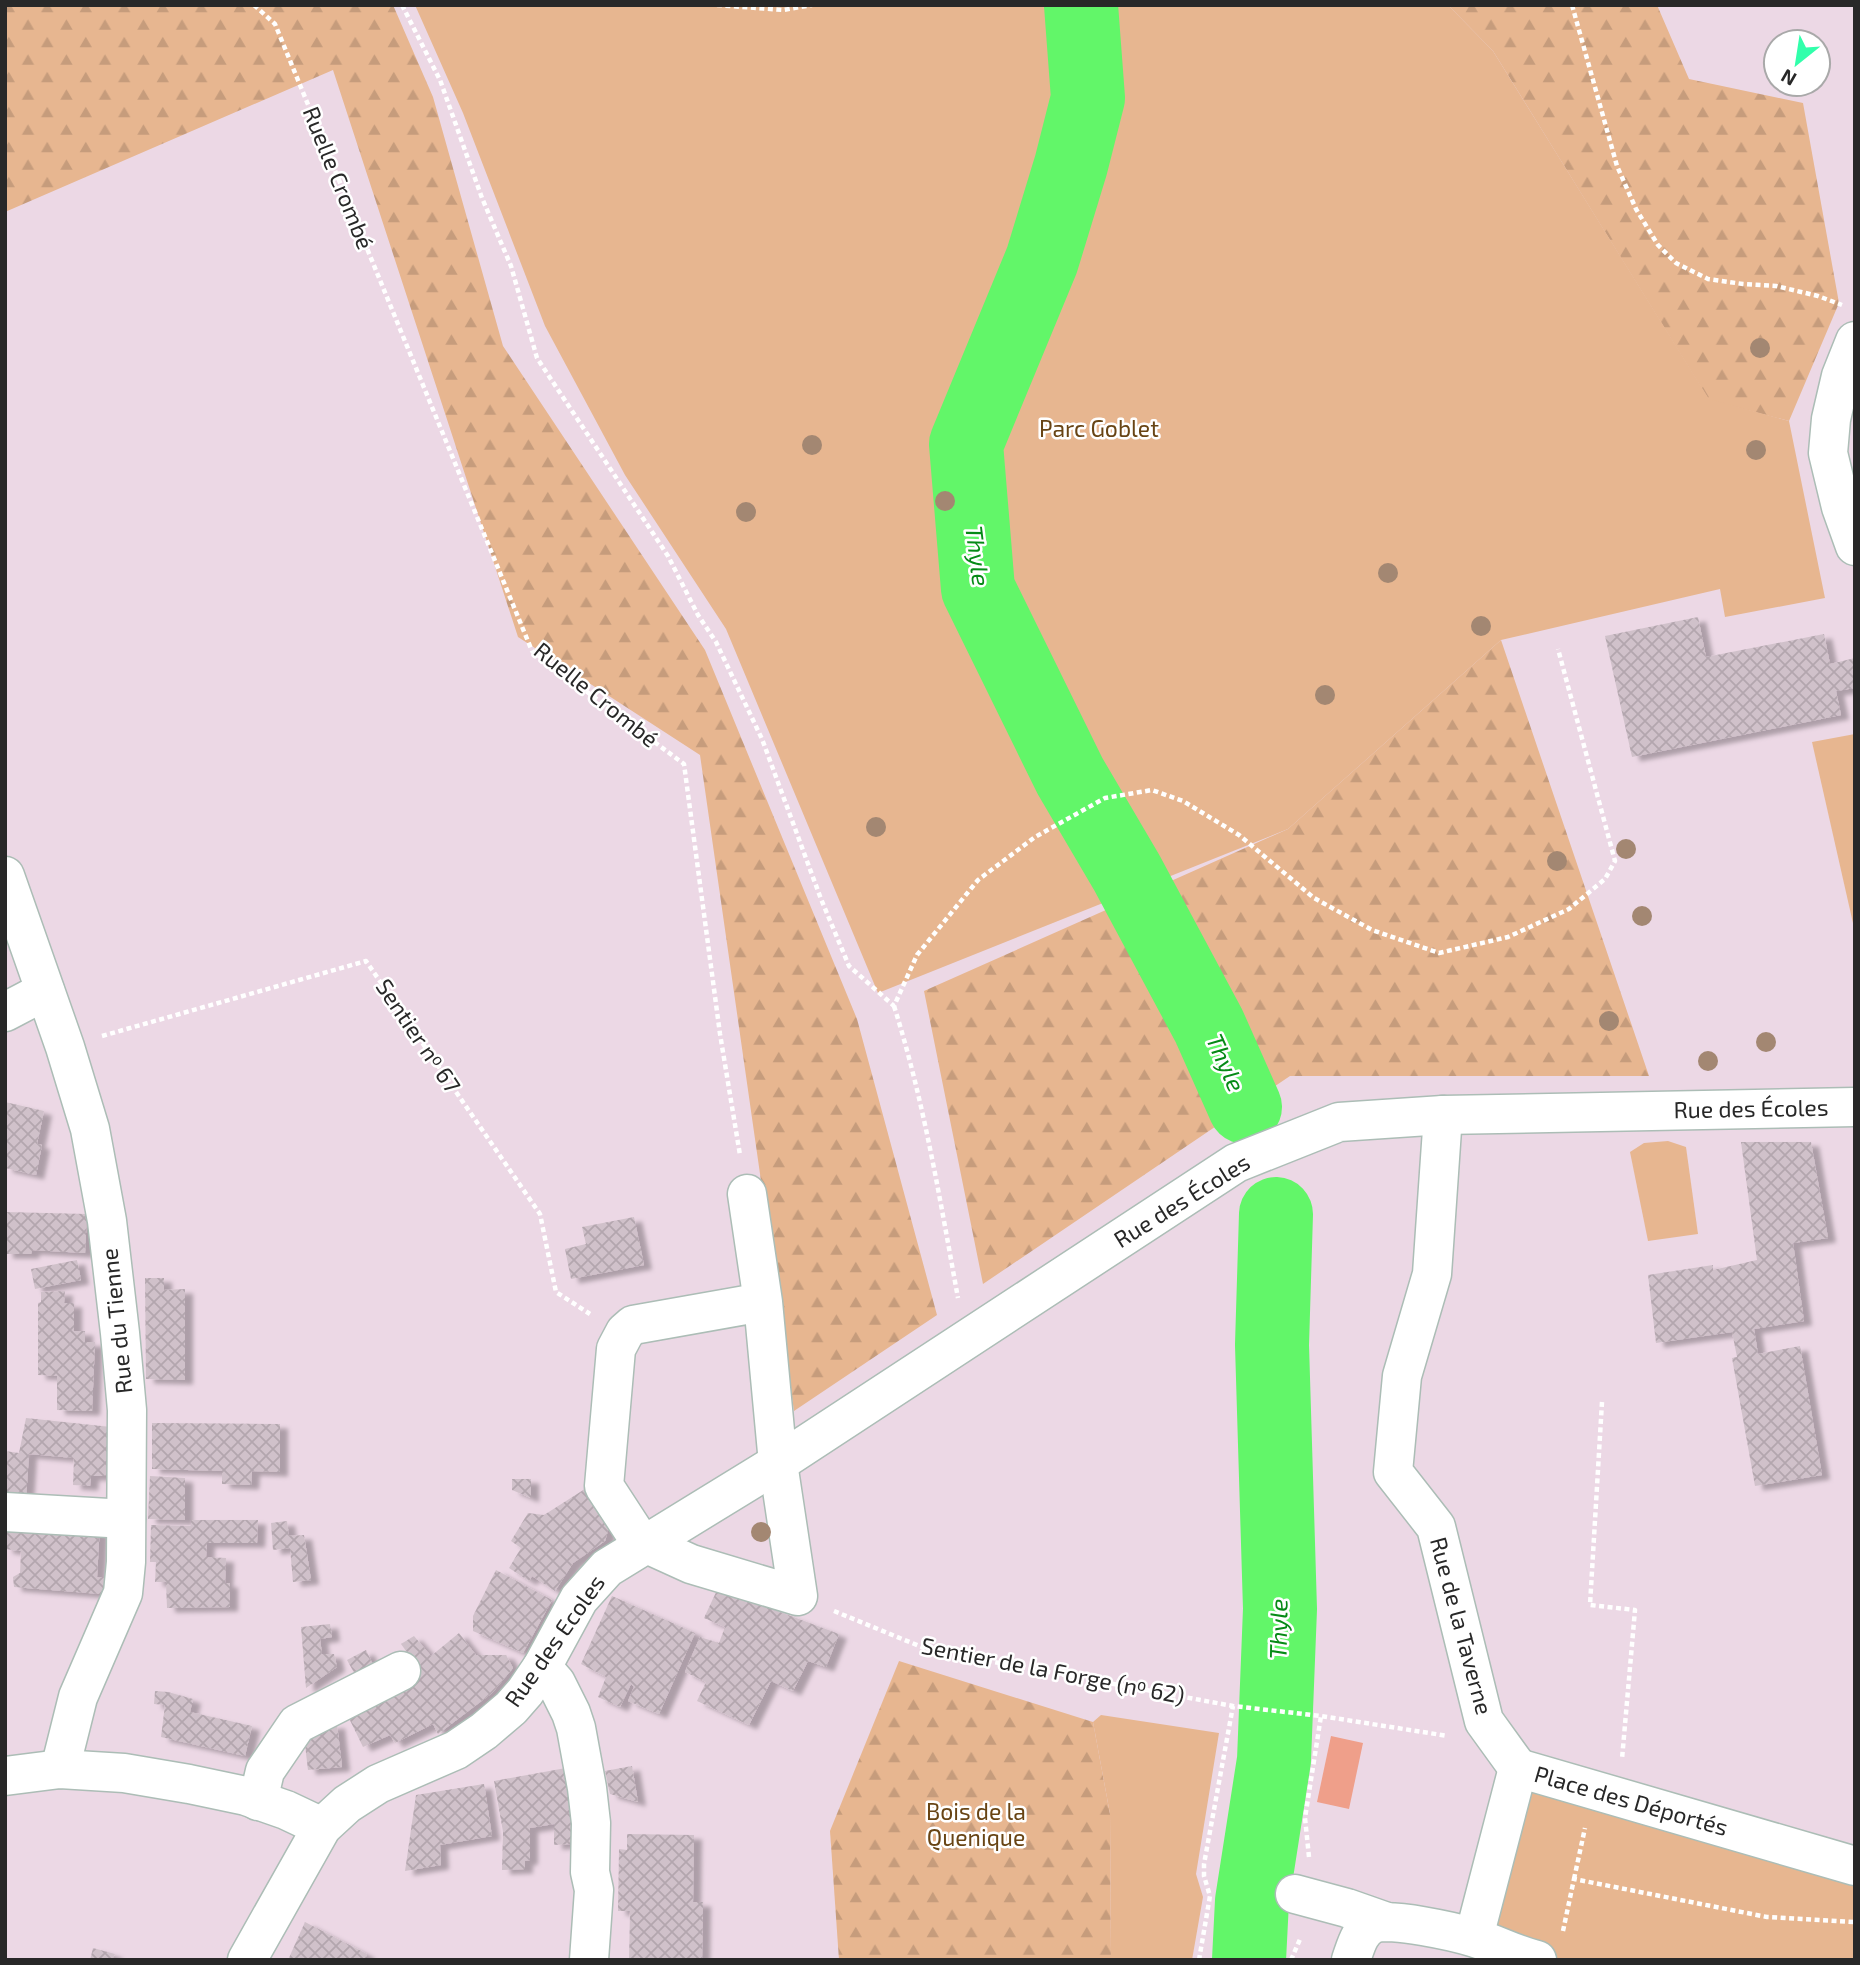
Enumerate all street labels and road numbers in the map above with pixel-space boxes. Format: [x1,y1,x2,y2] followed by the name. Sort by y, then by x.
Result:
[298,102,380,253] street label: Ruelle Crombé
[529,636,664,753] street label: Ruelle Crombé
[370,973,467,1098] street label: Sentier nᵒ 67
[1673,1093,1829,1123] street label: Rue des Écoles
[1108,1147,1255,1253] street label: Rue des Écoles
[94,1247,138,1395] street label: Rue du Tienne
[1425,1534,1499,1718] street label: Rue de la Taverne
[498,1569,610,1712] street label: Rue des Ecoles
[919,1631,1187,1709] street label: Sentier de la Forge (nᵒ 62)
[1531,1759,1731,1841] street label: Place des Déportés

